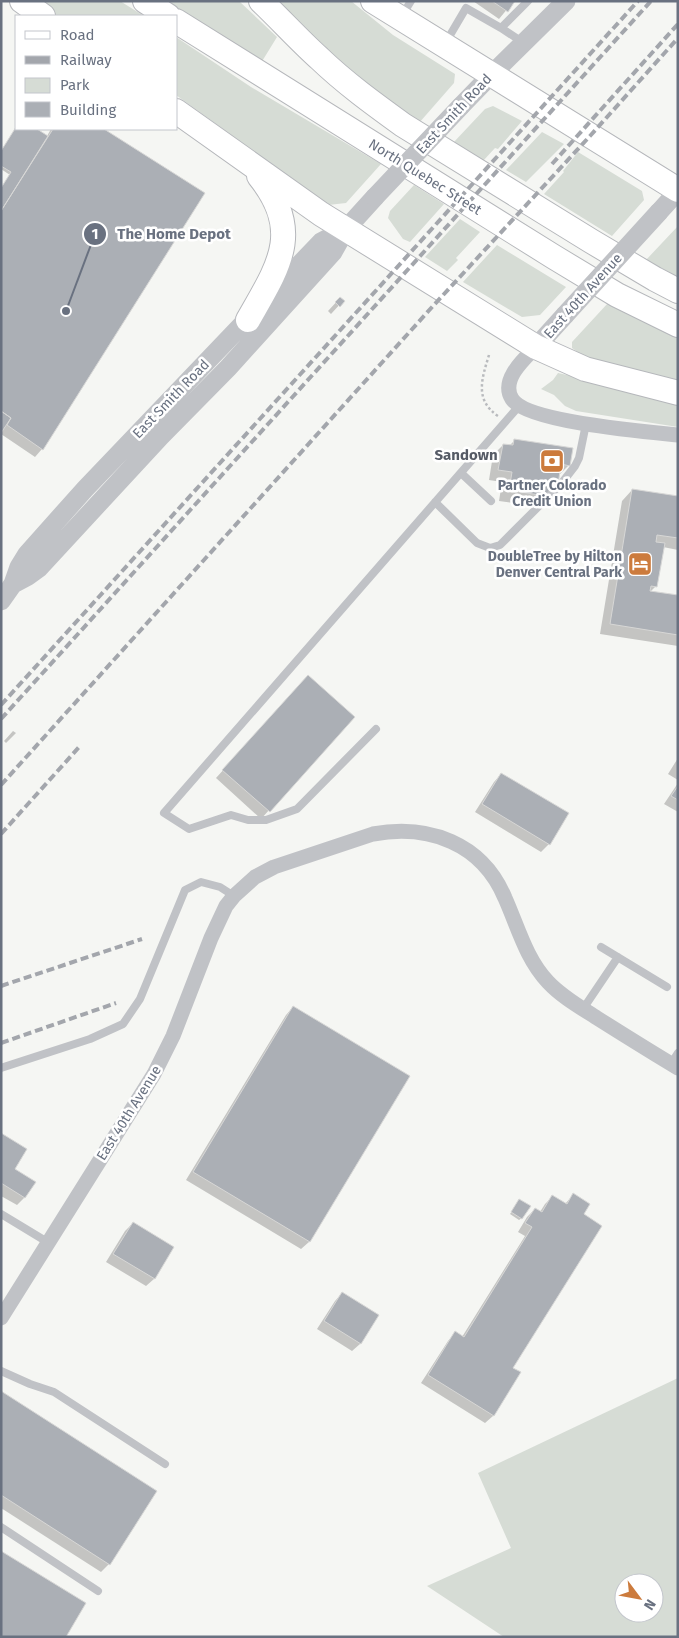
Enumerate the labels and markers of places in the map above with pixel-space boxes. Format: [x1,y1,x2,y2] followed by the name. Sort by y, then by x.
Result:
[83,219,241,249] callout: The Home Depot
[539,448,565,474] bank icon: Partner Colorado Credit Union
[498,477,606,510] place label: Partner Colorado Credit Union
[488,548,622,581] place label: DoubleTree by Hilton Denver Central Park
[627,551,653,577] hotel icon: DoubleTree by Hilton Denver Central Park

